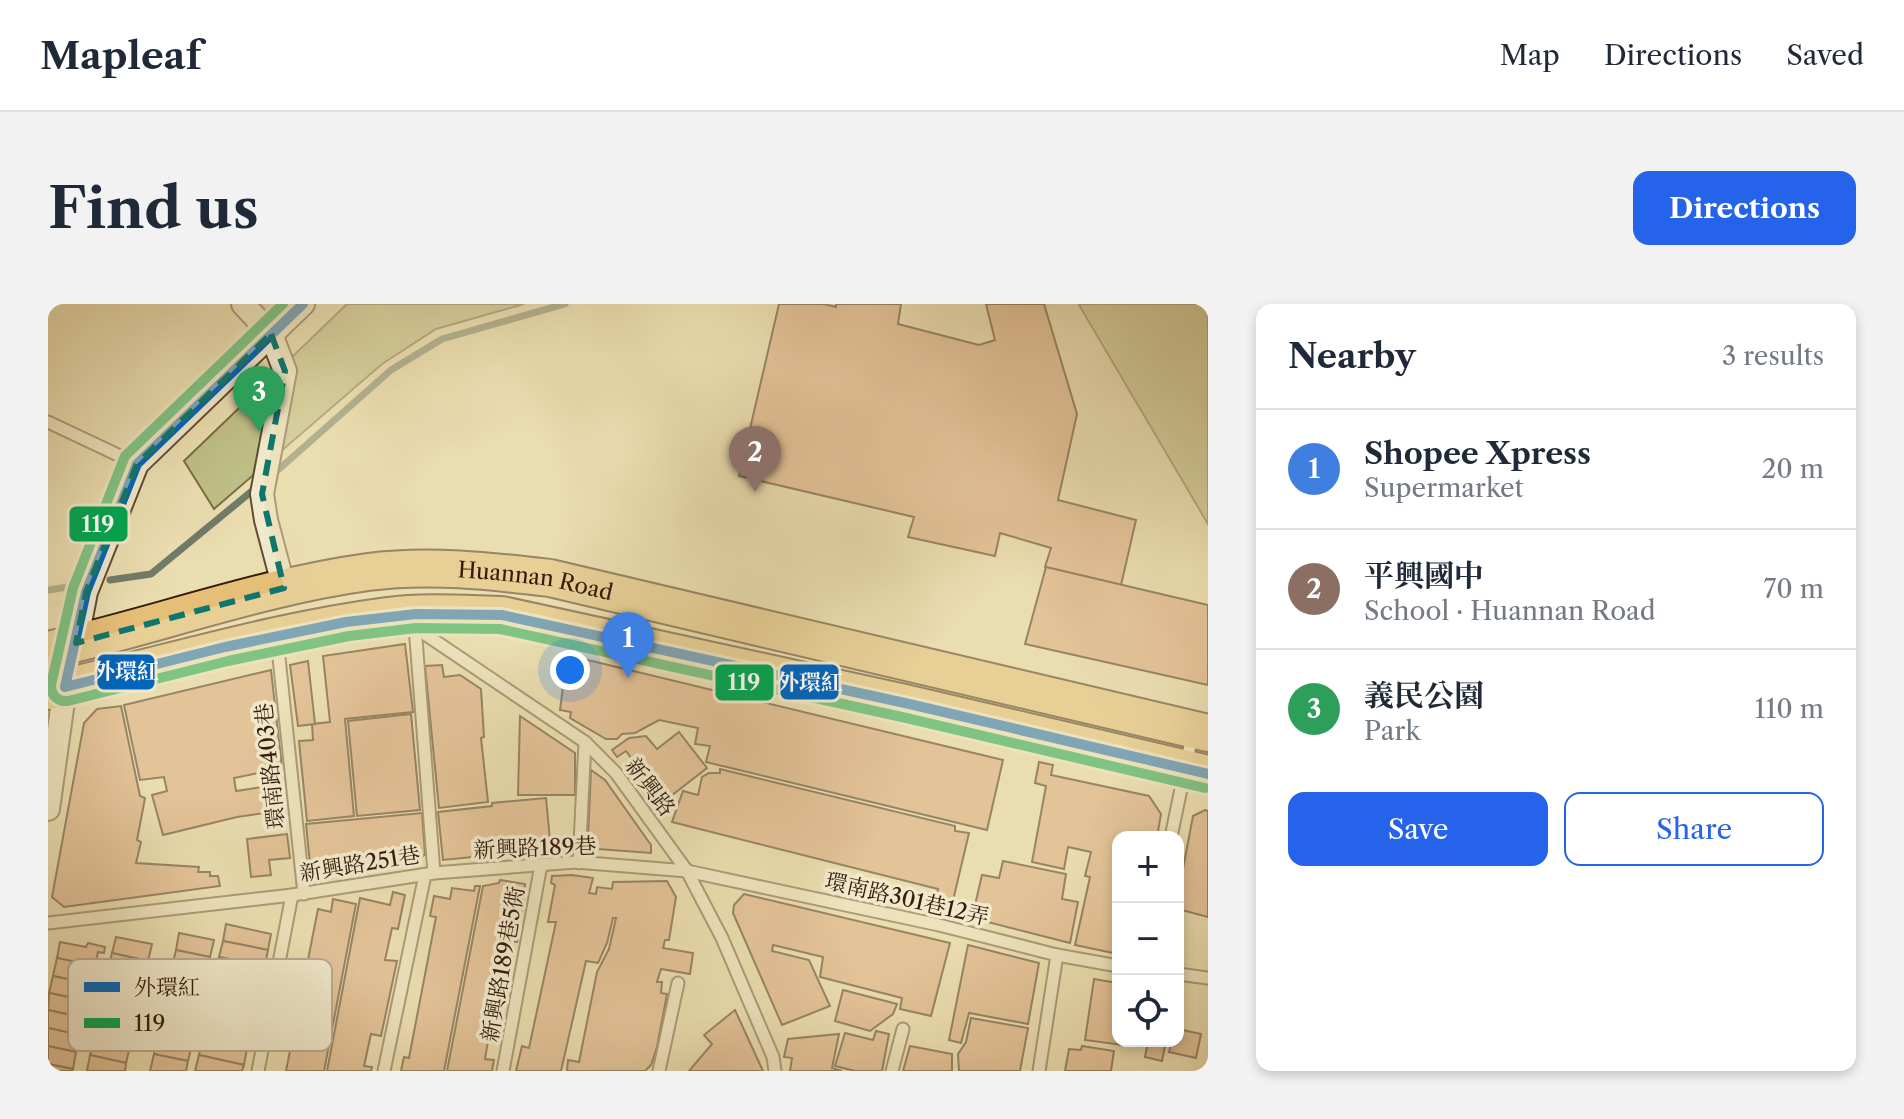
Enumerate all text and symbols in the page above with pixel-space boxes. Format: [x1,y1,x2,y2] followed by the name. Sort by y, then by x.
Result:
[40,32,202,79] text: Mapleaf
[1500,38,1560,72] text: Map
[1604,38,1742,72] text: Directions
[1786,38,1864,72] text: Saved
[1633,171,1856,245] button: Directions
[48,174,259,243] text: Find us
[1288,335,1416,377] text: Nearby
[1722,340,1824,372] text: 3 results
[233,366,285,432] pin: 3
[729,426,781,492] pin: 2
[1364,435,1591,472] text: Shopee Xpress
[1308,453,1320,485] text: 1
[1761,453,1824,485] text: 20 m
[1364,472,1524,504] text: Supermarket
[68,505,129,543] line badge: 119
[82,511,114,538] text: 119
[457,556,616,606] street label: Huannan Road
[1364,557,1484,594] text: 平興國中
[1306,573,1322,605] text: 2
[1764,573,1824,605] text: 70 m
[1364,595,1656,627] text: School · Huannan Road
[602,612,654,678] pin: 1
[550,650,590,690] your location
[96,653,156,691] line badge: 外環紅
[93,658,159,685] text: 外環紅
[714,663,775,702] line badge: 119
[779,663,840,701] line badge: 外環紅
[728,669,760,696] text: 119
[777,669,843,696] text: 外環紅
[1364,677,1484,714] text: 義民公園
[1307,693,1321,725] text: 3
[1755,693,1824,725] text: 110 m
[250,702,290,830] street label: 環南路403巷
[1364,715,1421,747] text: Park
[619,753,681,821] street label: 新興路
[1288,792,1548,866] button: Save
[1564,792,1824,866] button: Share
[1112,831,1184,1047] map controls
[1112,831,1184,903] button: +
[473,832,597,864] street label: 新興路189巷
[298,841,422,887] street label: 新興路251巷
[822,867,992,931] street label: 環南路301巷12弄
[476,884,530,1044] street label: 新興路189巷5衖
[1112,903,1184,975] button: −
[68,959,332,1051] legend
[134,974,200,1001] text: 外環紅
[1112,975,1184,1047] button: locate
[134,1010,165,1037] text: 119

